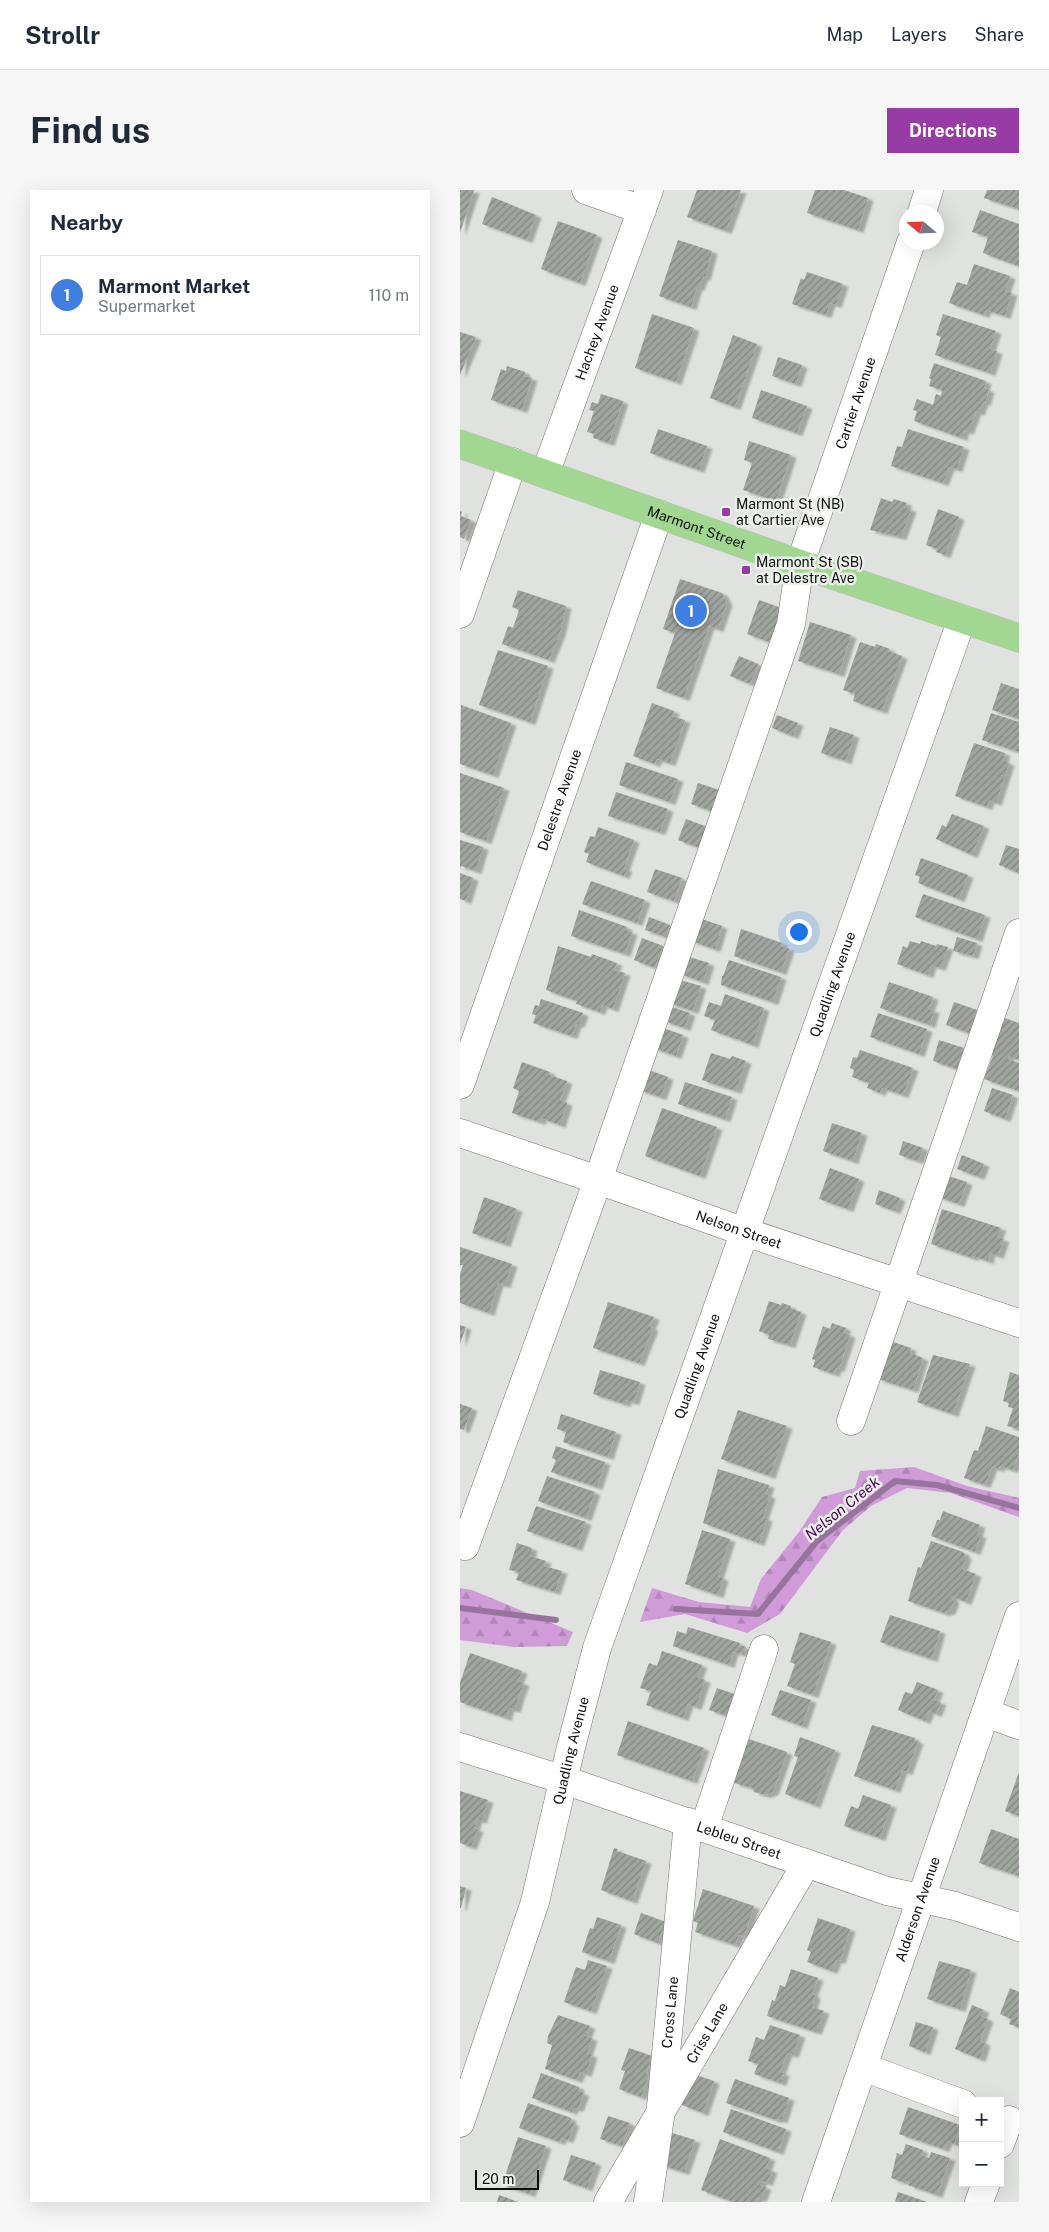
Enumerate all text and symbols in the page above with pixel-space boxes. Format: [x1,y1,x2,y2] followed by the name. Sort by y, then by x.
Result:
[25,21,100,49] text: Strollr
[827,24,863,45] text: Map
[891,24,947,45] text: Layers
[975,24,1024,45] text: Share
[887,108,1019,153] button: Directions
[30,110,150,151] text: Find us
[899,205,944,250] north arrow
[50,210,123,235] text: Nearby
[98,275,250,297] text: Marmont Market
[572,282,622,382] street label: Hachey Avenue
[64,286,70,305] text: 1
[368,286,409,305] text: 110 m
[98,297,195,316] text: Supermarket
[832,355,879,451] street label: Cartier Avenue
[736,496,845,528] place label: Marmont St (NB) at Cartier Ave
[645,503,748,552] street label: Marmont Street
[720,506,732,518] marker: Marmont St (NB) at Cartier Ave
[756,554,863,586] place label: Marmont St (SB) at Delestre Ave
[740,564,752,576] marker: Marmont St (SB) at Delestre Ave
[675,592,707,630] pin: 1
[534,747,584,853] street label: Delestre Avenue
[786,919,812,945] your location
[806,929,858,1039] street label: Quadling Avenue
[694,1207,784,1252] street label: Nelson Street
[671,1311,723,1421] street label: Quadling Avenue
[801,1472,883,1543] water label: Nelson Creek
[550,1695,592,1806] street label: Quadling Avenue
[694,1818,783,1862] street label: Lebleu Street
[892,1854,943,1964] street label: Alderson Avenue
[659,1976,681,2049] street label: Cross Lane
[683,2000,731,2066] street label: Criss Lane
[959,2097,1004,2187] map controls
[959,2097,1004,2142] button: +
[959,2142,1004,2187] button: −
[475,2167,539,2190] scale bar
[482,2171,514,2187] text: 20 m

